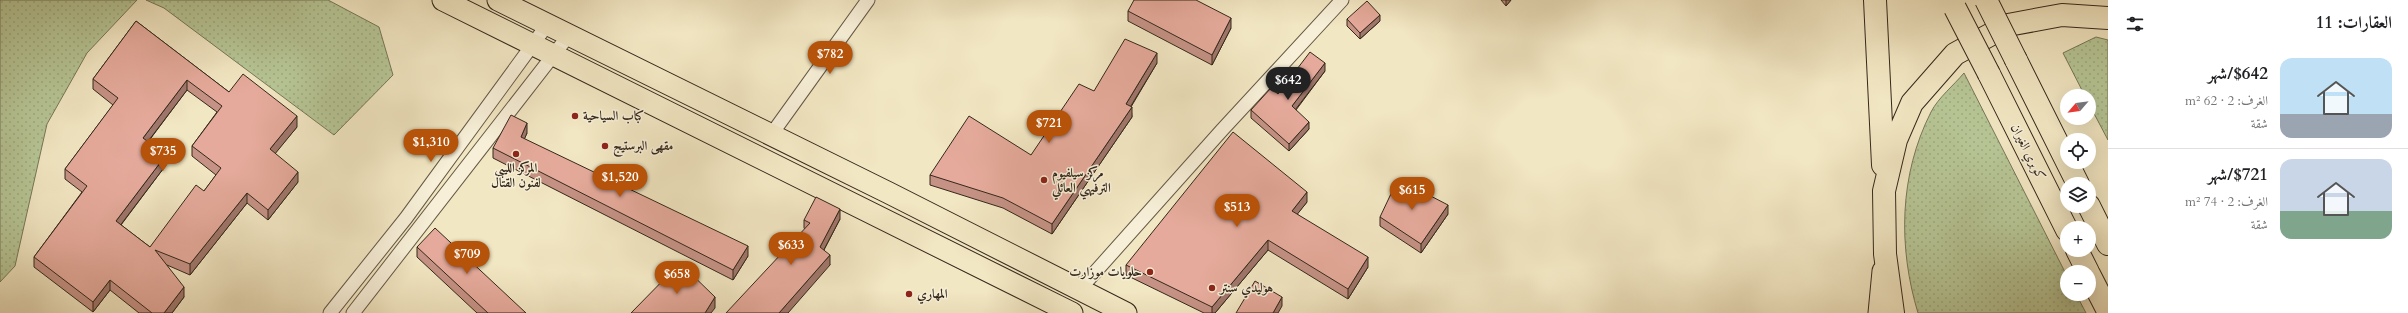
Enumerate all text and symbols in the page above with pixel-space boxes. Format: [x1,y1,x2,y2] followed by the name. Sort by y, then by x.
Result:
[2316,11,2392,34] text: العقارات: 11
[2124,13,2146,35] icon: filters
[806,41,854,75] pin: $782
[817,45,843,63] text: $782
[2208,62,2268,85] text: $642/شهر
[1264,67,1312,101] pin: $642
[1275,71,1301,89] text: $642
[2312,74,2360,122] icon: home
[2060,89,2096,125] north arrow
[2060,89,2096,301] map controls
[2185,92,2268,110] text: الغرف: 2 · 62 m²
[583,107,645,125] place label: كباب السياحية
[1025,110,1073,144] pin: $721
[570,111,580,121] marker: كباب السياحية
[1036,114,1062,132] text: $721
[2251,115,2268,133] text: شقة
[2005,121,2050,184] street label: كوبري الغيران
[398,129,464,163] pin: $1,310
[412,133,450,151] text: $1,310
[2060,133,2096,169] button: locate
[613,137,673,158] place label: مقهى البرستيج
[139,138,187,172] pin: $735
[600,141,610,151] marker: مقهى البرستيج
[150,142,176,160] text: $735
[511,149,521,159] marker: المركز الليبي لفنون القتال
[491,159,541,192] place label: المركز الليبي لفنون القتال
[2208,163,2268,186] text: $721/شهر
[587,164,653,198] pin: $1,520
[1051,164,1111,200] place label: مركز سيلفيوم الترفيهي العائلي
[601,168,639,186] text: $1,520
[1039,175,1049,185] marker: مركز سيلفيوم الترفيهي العائلي
[2312,175,2360,223] icon: home
[1388,177,1436,211] pin: $615
[2060,177,2096,213] button: layers
[1399,181,1425,199] text: $615
[2185,193,2268,211] text: الغرف: 2 · 74 m²
[1213,194,1261,228] pin: $513
[1224,198,1250,216] text: $513
[2251,216,2268,234] text: شقة
[2060,221,2096,257] button: +
[767,232,815,266] pin: $633
[778,236,804,254] text: $633
[443,241,491,275] pin: $709
[454,245,480,263] text: $709
[653,261,701,295] pin: $658
[1069,263,1142,281] place label: حلويات موزارت
[664,265,690,283] text: $658
[2060,265,2096,301] button: −
[1145,267,1155,277] marker: حلويات موزارت
[1218,279,1273,299] place label: هوليدي سنتر
[1207,283,1217,293] marker: هوليدي سنتر
[917,285,948,305] place label: المهاري
[904,289,914,299] marker: المهاري

